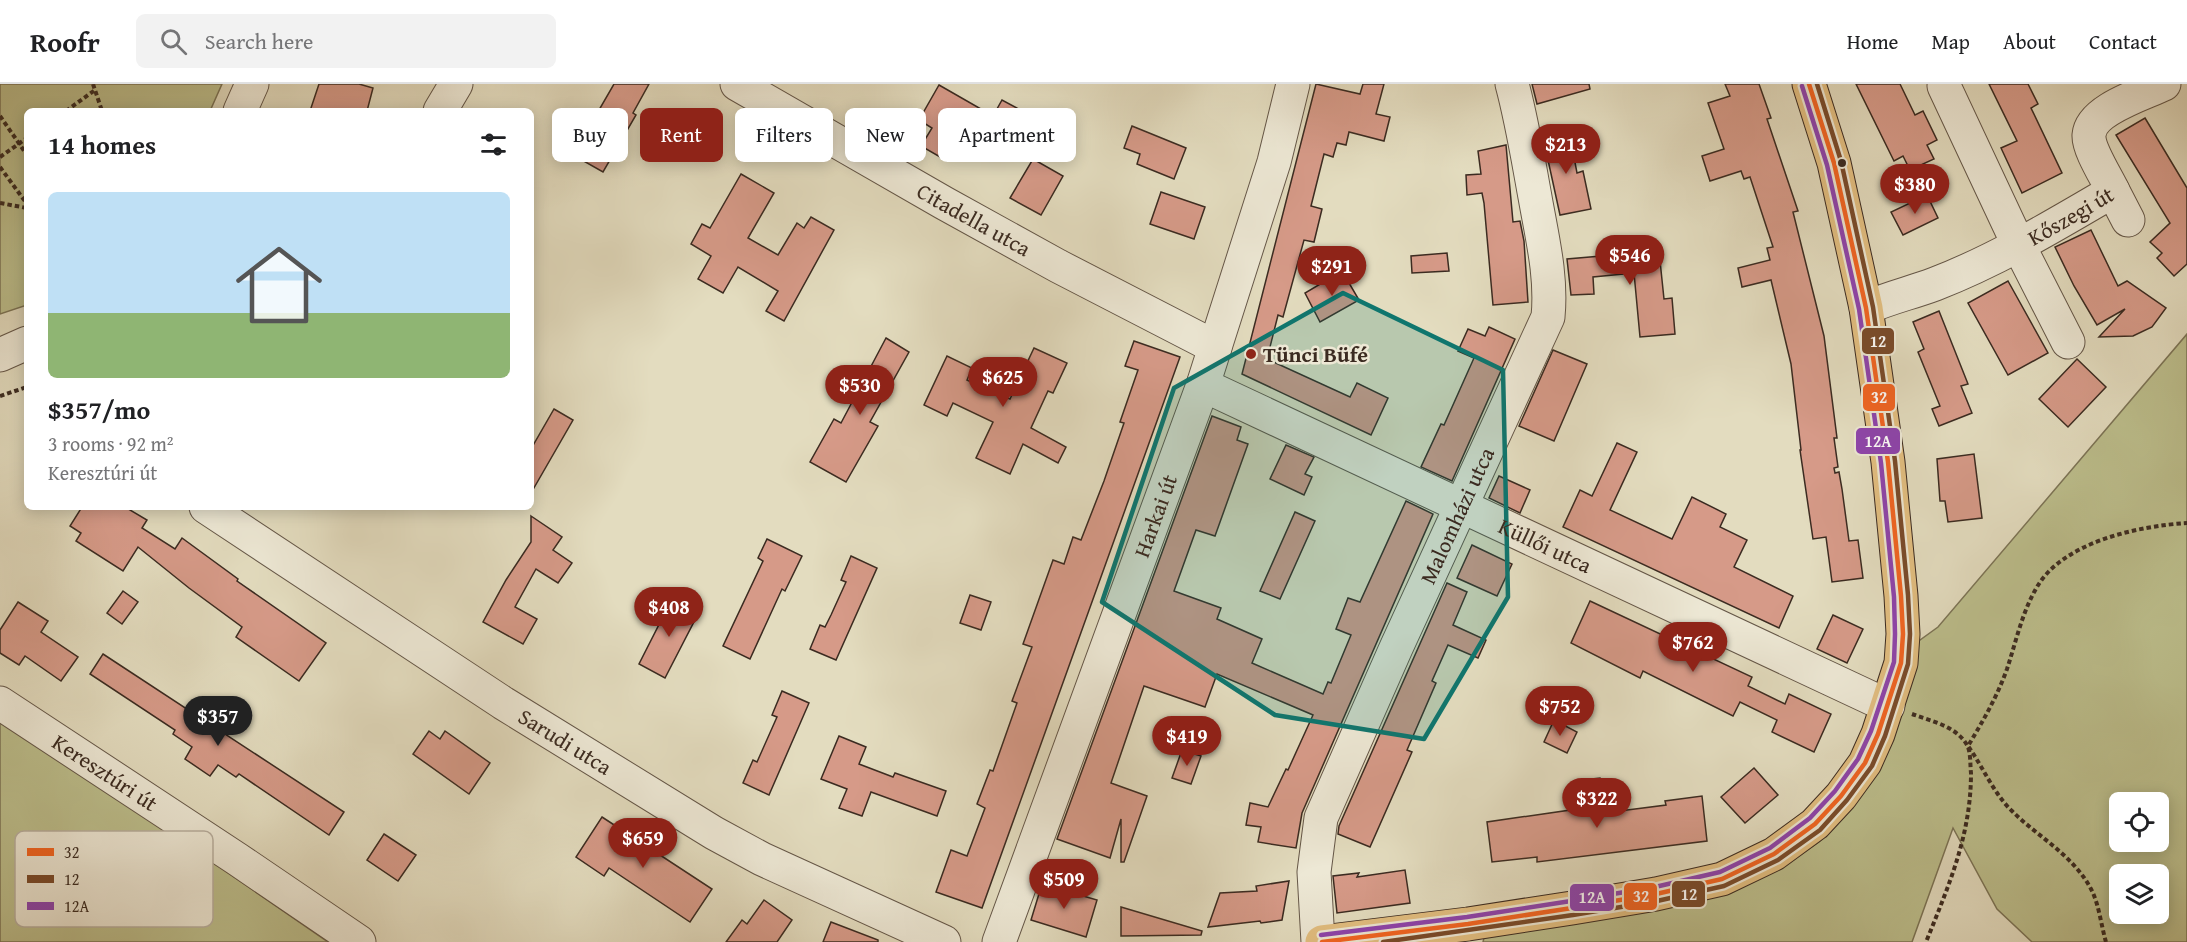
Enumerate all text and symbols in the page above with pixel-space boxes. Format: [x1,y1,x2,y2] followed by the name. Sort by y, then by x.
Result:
[136,14,556,68] search box
[30,21,100,62] text: Roofr
[157,25,190,58] icon: search
[205,25,313,57] text: Search here
[1847,26,1898,57] text: Home
[1931,26,1970,57] text: Map
[2003,26,2056,57] text: About
[2089,26,2157,57] text: Contact
[552,108,628,162] chip: Buy
[640,108,723,162] chip: Rent
[735,108,833,162] chip: Filters
[845,108,926,162] chip: New
[938,108,1076,162] chip: Apartment
[1530,124,1602,175] pin: $213
[48,125,156,164] text: 14 homes
[477,128,510,161] icon: filters
[1545,129,1587,158] text: $213
[1836,157,1848,169] unlabelled marker
[1879,164,1951,215] pin: $380
[1894,169,1936,198] text: $380
[911,175,1037,264] street label: Citadella utca
[2022,178,2120,253] street label: Kőszegi út
[225,231,333,339] icon: home
[1594,235,1666,286] pin: $546
[1609,240,1651,269] text: $546
[1296,246,1368,297] pin: $291
[1311,251,1353,280] text: $291
[1861,327,1895,355] line badge: 12
[1870,329,1886,353] text: 12
[1263,338,1368,370] place label: Tünci Büfé
[1244,347,1258,361] marker: Tünci Büfé
[967,357,1039,408] pin: $625
[982,362,1024,391] text: $625
[824,365,896,416] pin: $530
[839,370,881,399] text: $530
[1862,383,1896,412] line badge: 32
[1871,385,1887,409] text: 32
[48,390,150,429] text: $357/mo
[1855,427,1901,455] line badge: 12A
[48,429,174,458] text: 3 rooms · 92 m²
[1865,429,1892,453] text: 12A
[1412,442,1502,589] street label: Malomházi utca
[48,458,157,487] text: Keresztúri út
[1125,469,1185,562] street label: Harkai út
[1493,510,1598,581] street label: Küllői utca
[633,587,705,638] pin: $408
[648,592,690,621] text: $408
[1657,622,1729,673] pin: $762
[1672,627,1714,656] text: $762
[1524,686,1596,737] pin: $752
[1539,691,1581,720] text: $752
[182,696,254,747] pin: $357
[512,700,619,783] street label: Sarudi utca
[197,701,239,730] text: $357
[1151,716,1223,767] pin: $419
[1166,721,1208,750] text: $419
[46,726,164,819] street label: Keresztúri út
[1561,778,1633,829] pin: $322
[1576,783,1618,812] text: $322
[2109,792,2169,924] map controls
[2109,792,2169,852] button: locate
[607,818,679,869] pin: $659
[622,823,664,852] text: $659
[15,831,213,927] legend
[64,840,79,864] text: 32
[1028,859,1100,910] pin: $509
[1043,864,1085,893] text: $509
[2109,864,2169,924] button: layers
[64,867,79,891] text: 12
[1671,880,1706,908] line badge: 12
[1623,882,1658,911] line badge: 32
[1681,882,1697,906] text: 12
[1569,883,1615,912] line badge: 12A
[1633,884,1649,908] text: 32
[1579,885,1606,909] text: 12A
[64,894,89,918] text: 12A

